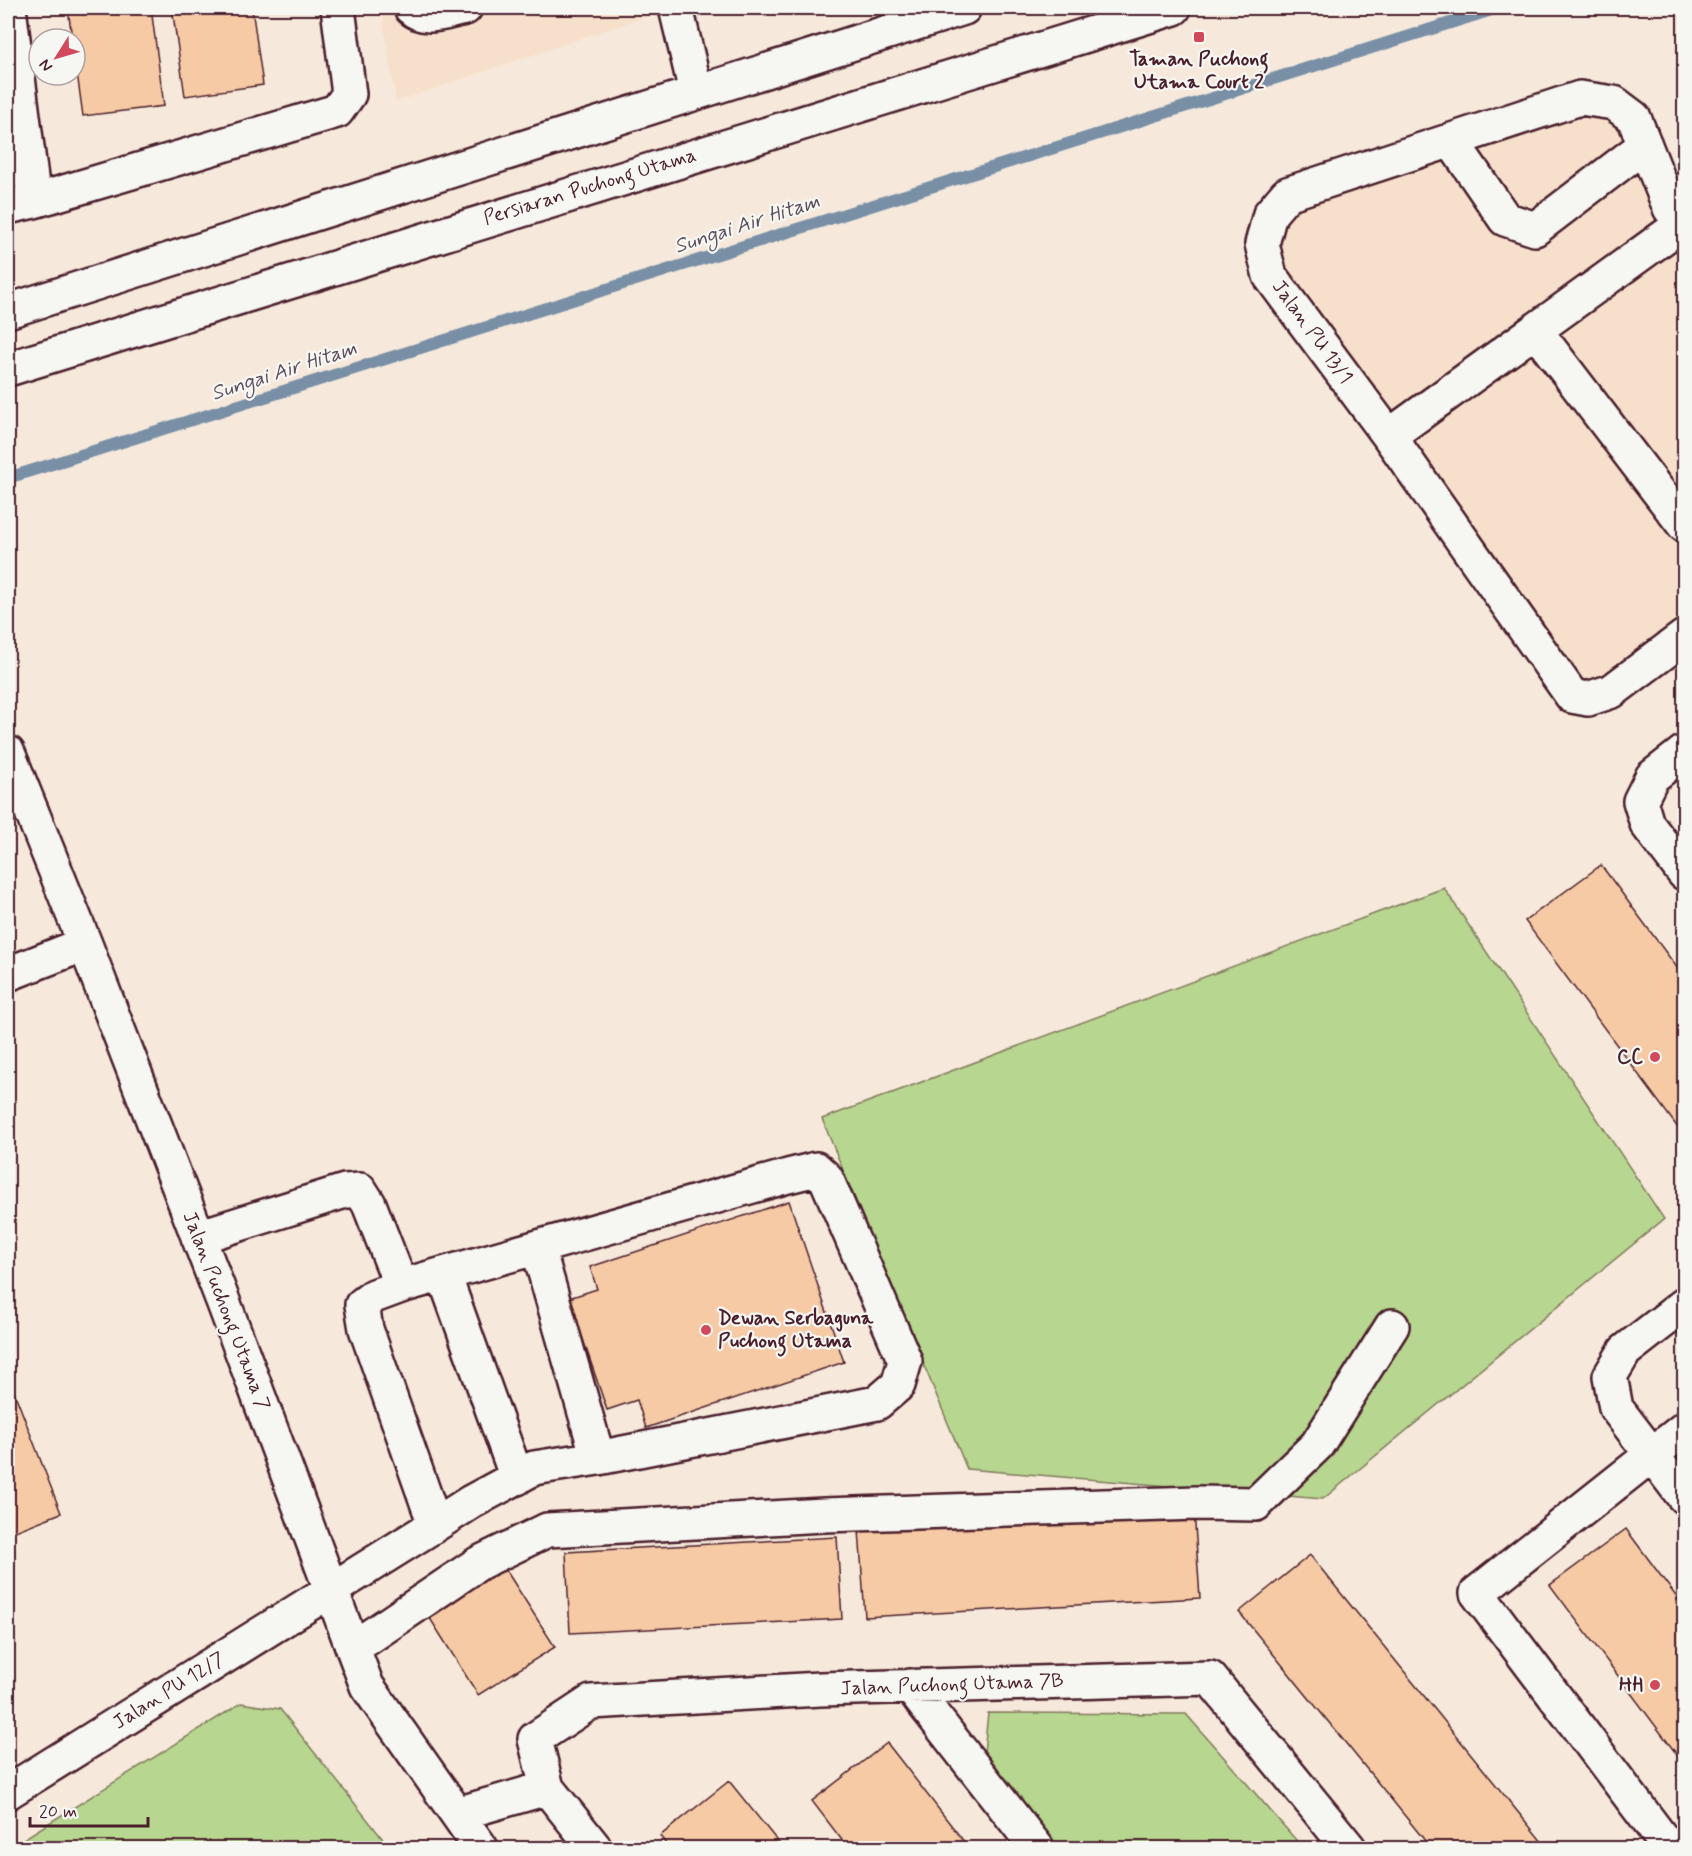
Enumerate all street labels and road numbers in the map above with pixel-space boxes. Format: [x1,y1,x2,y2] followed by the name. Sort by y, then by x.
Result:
[480,142,700,234] street label: Persiaran Puchong Utama
[1265,275,1359,389] street label: Jalan PU 13/1
[174,1208,276,1415] street label: Jalan Puchong Utama 7
[108,1646,230,1736] street label: Jalan PU 12/7
[840,1668,1064,1704] street label: Jalan Puchong Utama 7B

